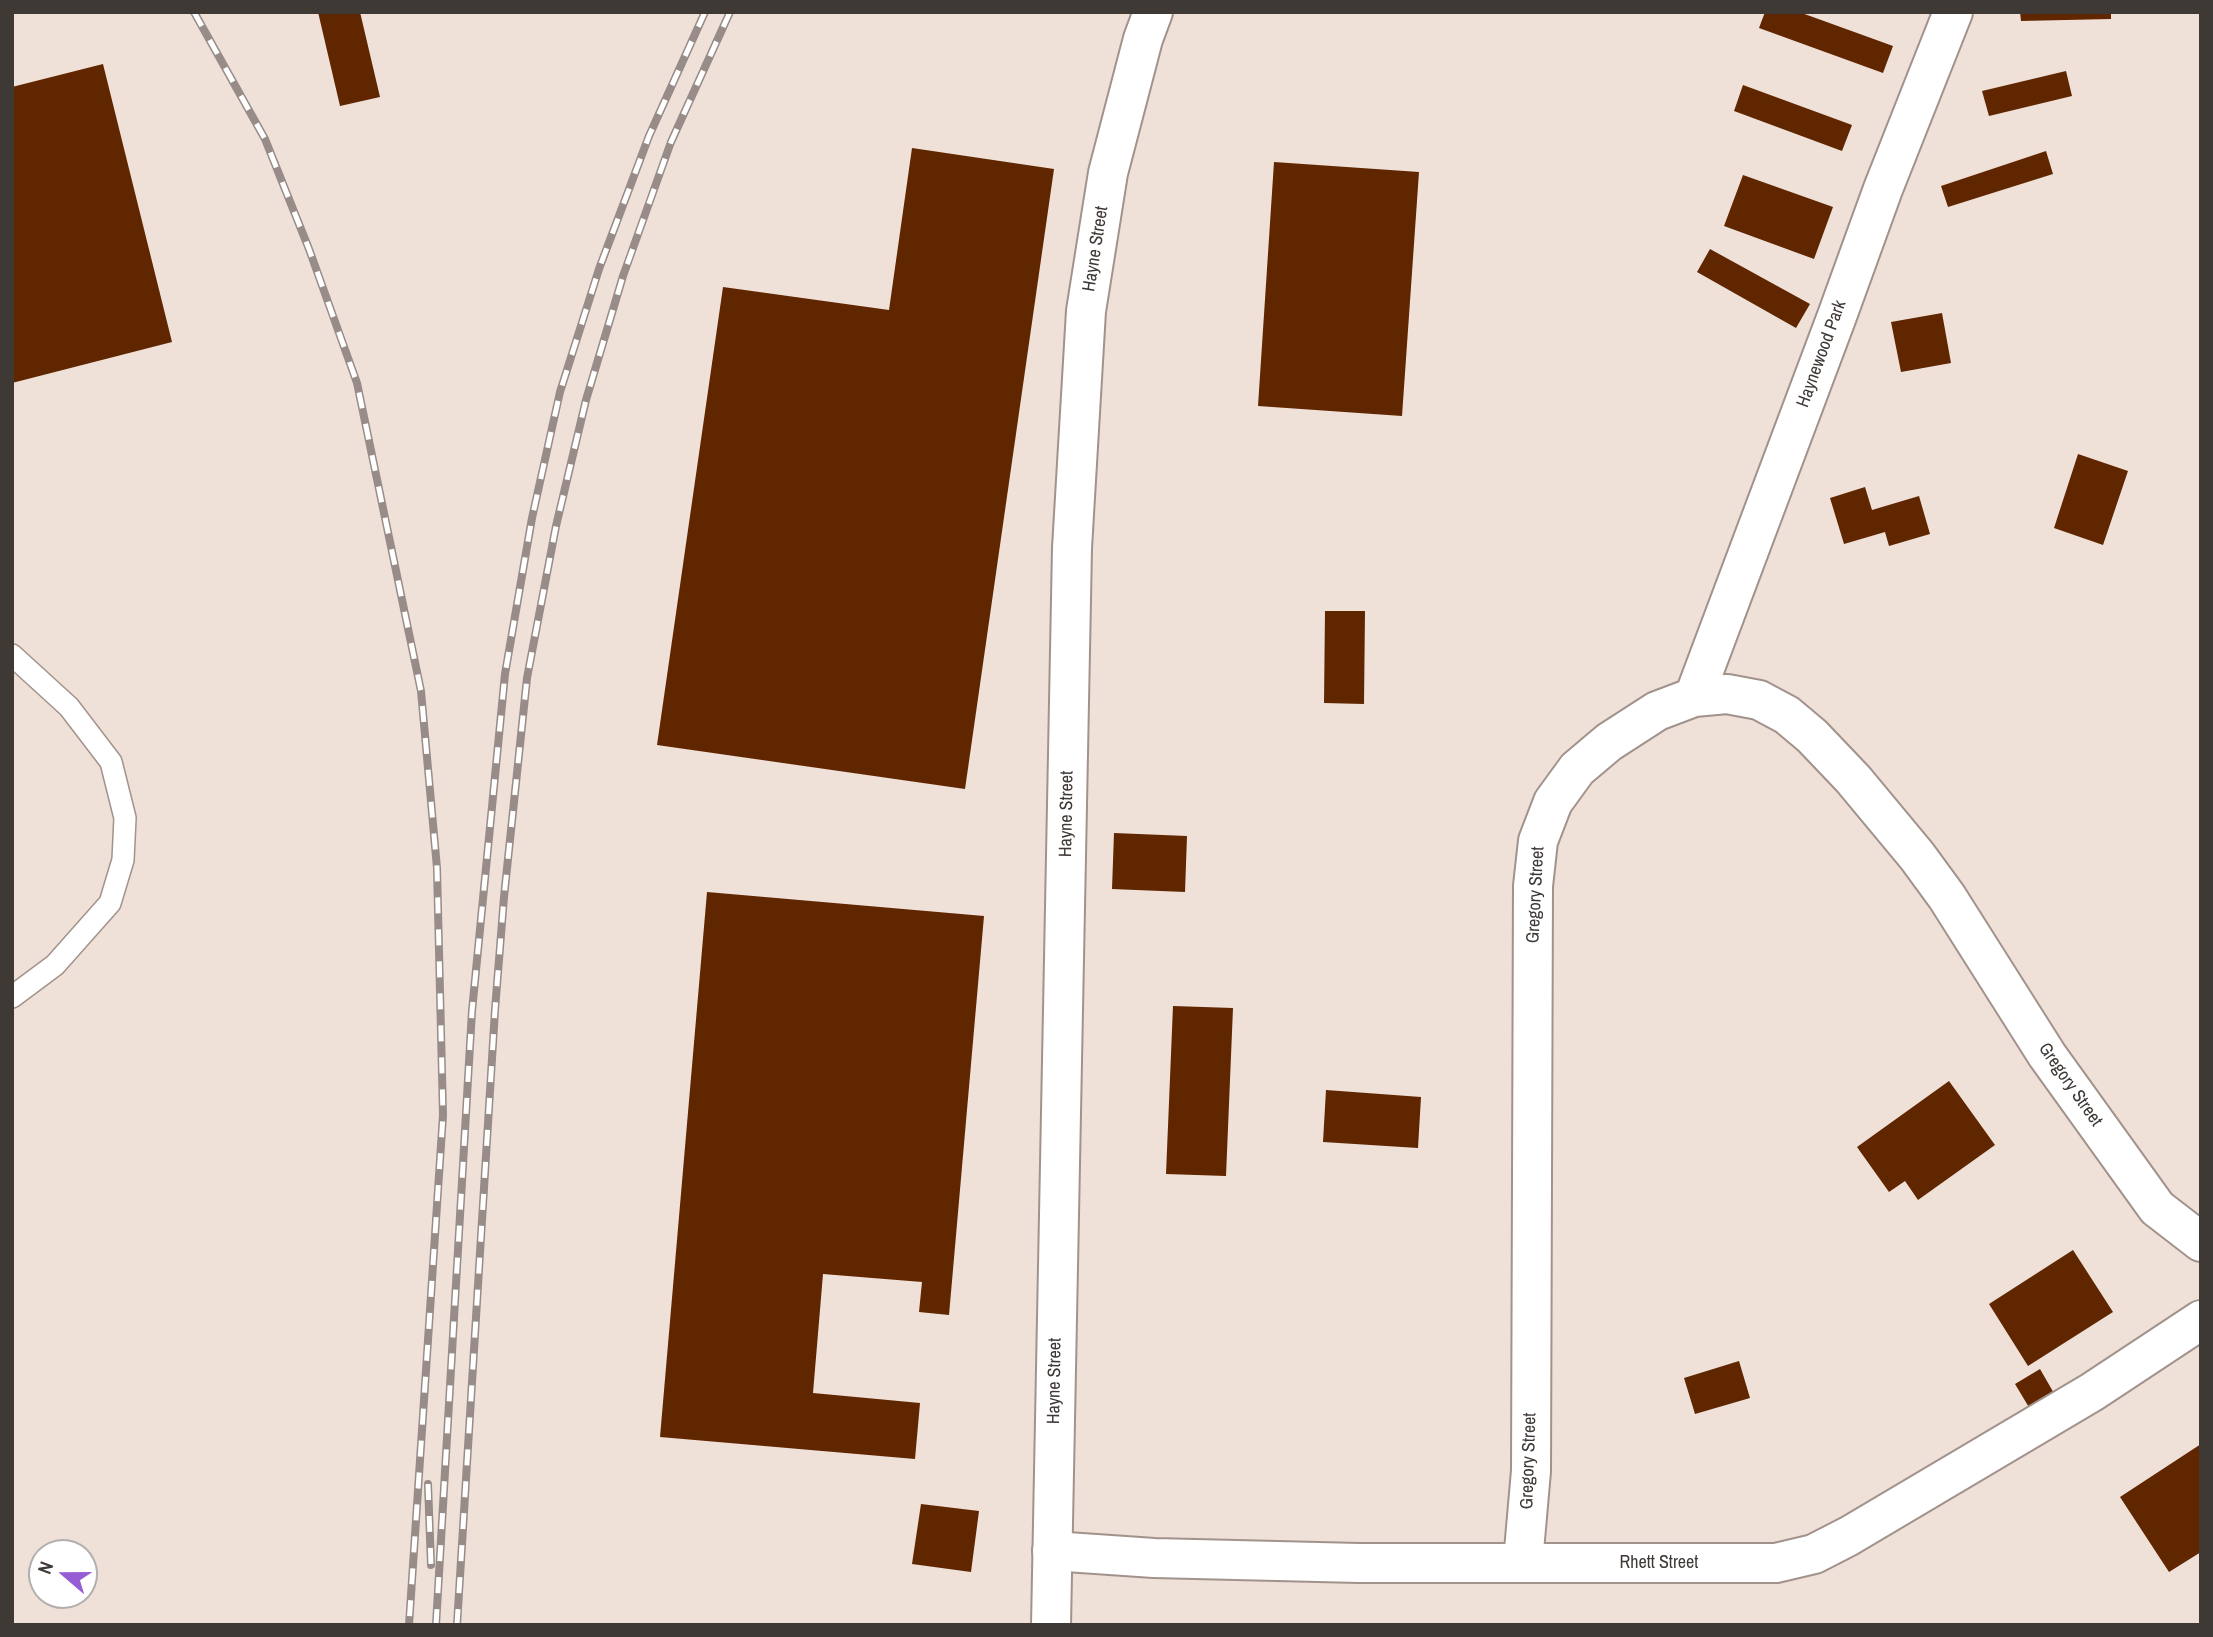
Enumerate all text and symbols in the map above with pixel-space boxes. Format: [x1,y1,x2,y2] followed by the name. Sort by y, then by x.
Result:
[1079,205,1113,293] street label: Hayne Street
[1793,297,1851,411] street label: Haynewood Park
[1055,771,1079,857] street label: Hayne Street
[1523,846,1549,944] street label: Gregory Street
[2033,1039,2107,1131] street label: Gregory Street
[1043,1338,1067,1424] street label: Hayne Street
[1517,1412,1541,1510] street label: Gregory Street
[28,1539,98,1609] north arrow
[1620,1552,1698,1574] street label: Rhett Street
[31,1558,59,1577] text: N

